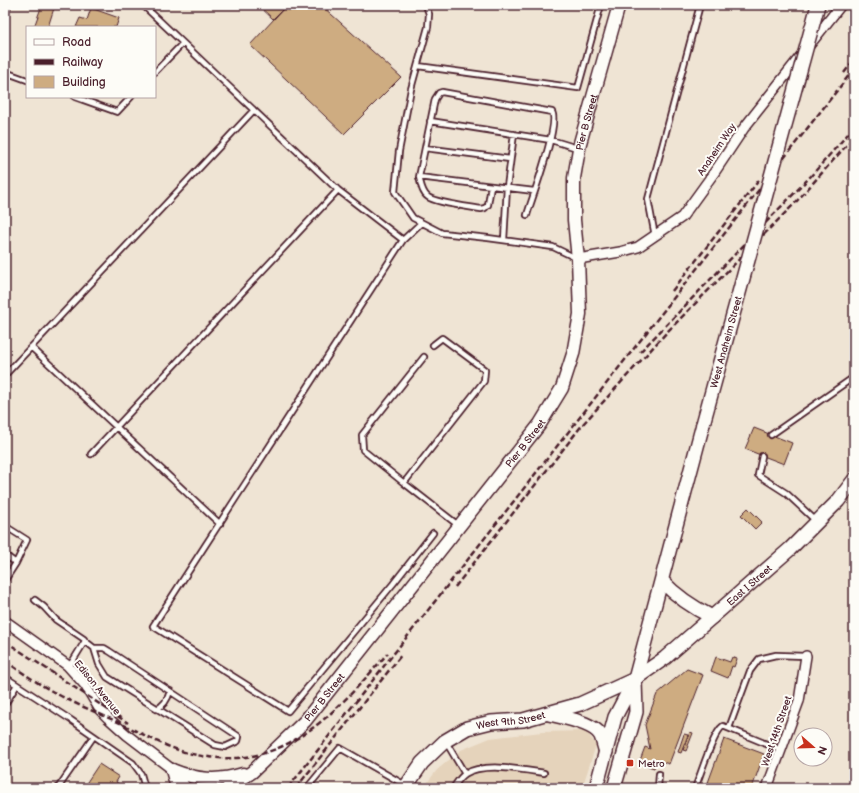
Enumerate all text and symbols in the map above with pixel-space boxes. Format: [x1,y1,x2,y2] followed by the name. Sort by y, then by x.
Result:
[26,26,156,98] legend
[62,35,91,50] text: Road
[62,55,104,70] text: Railway
[62,75,106,90] text: Building
[574,93,600,151] street label: Pier B Street
[695,121,739,178] street label: Anaheim Way
[708,295,745,390] street label: West Anaheim Street
[503,417,548,470] street label: Pier B Street
[724,563,775,609] street label: East I Street
[71,658,123,718] street label: Edison Avenue
[302,671,347,724] street label: Pier B Street
[759,695,795,768] street label: West 14th Street
[475,709,546,732] street label: West 9th Street
[793,727,833,767] north arrow
[814,744,829,756] text: N
[625,758,635,768] marker: Metro
[638,758,665,770] place label: Metro

